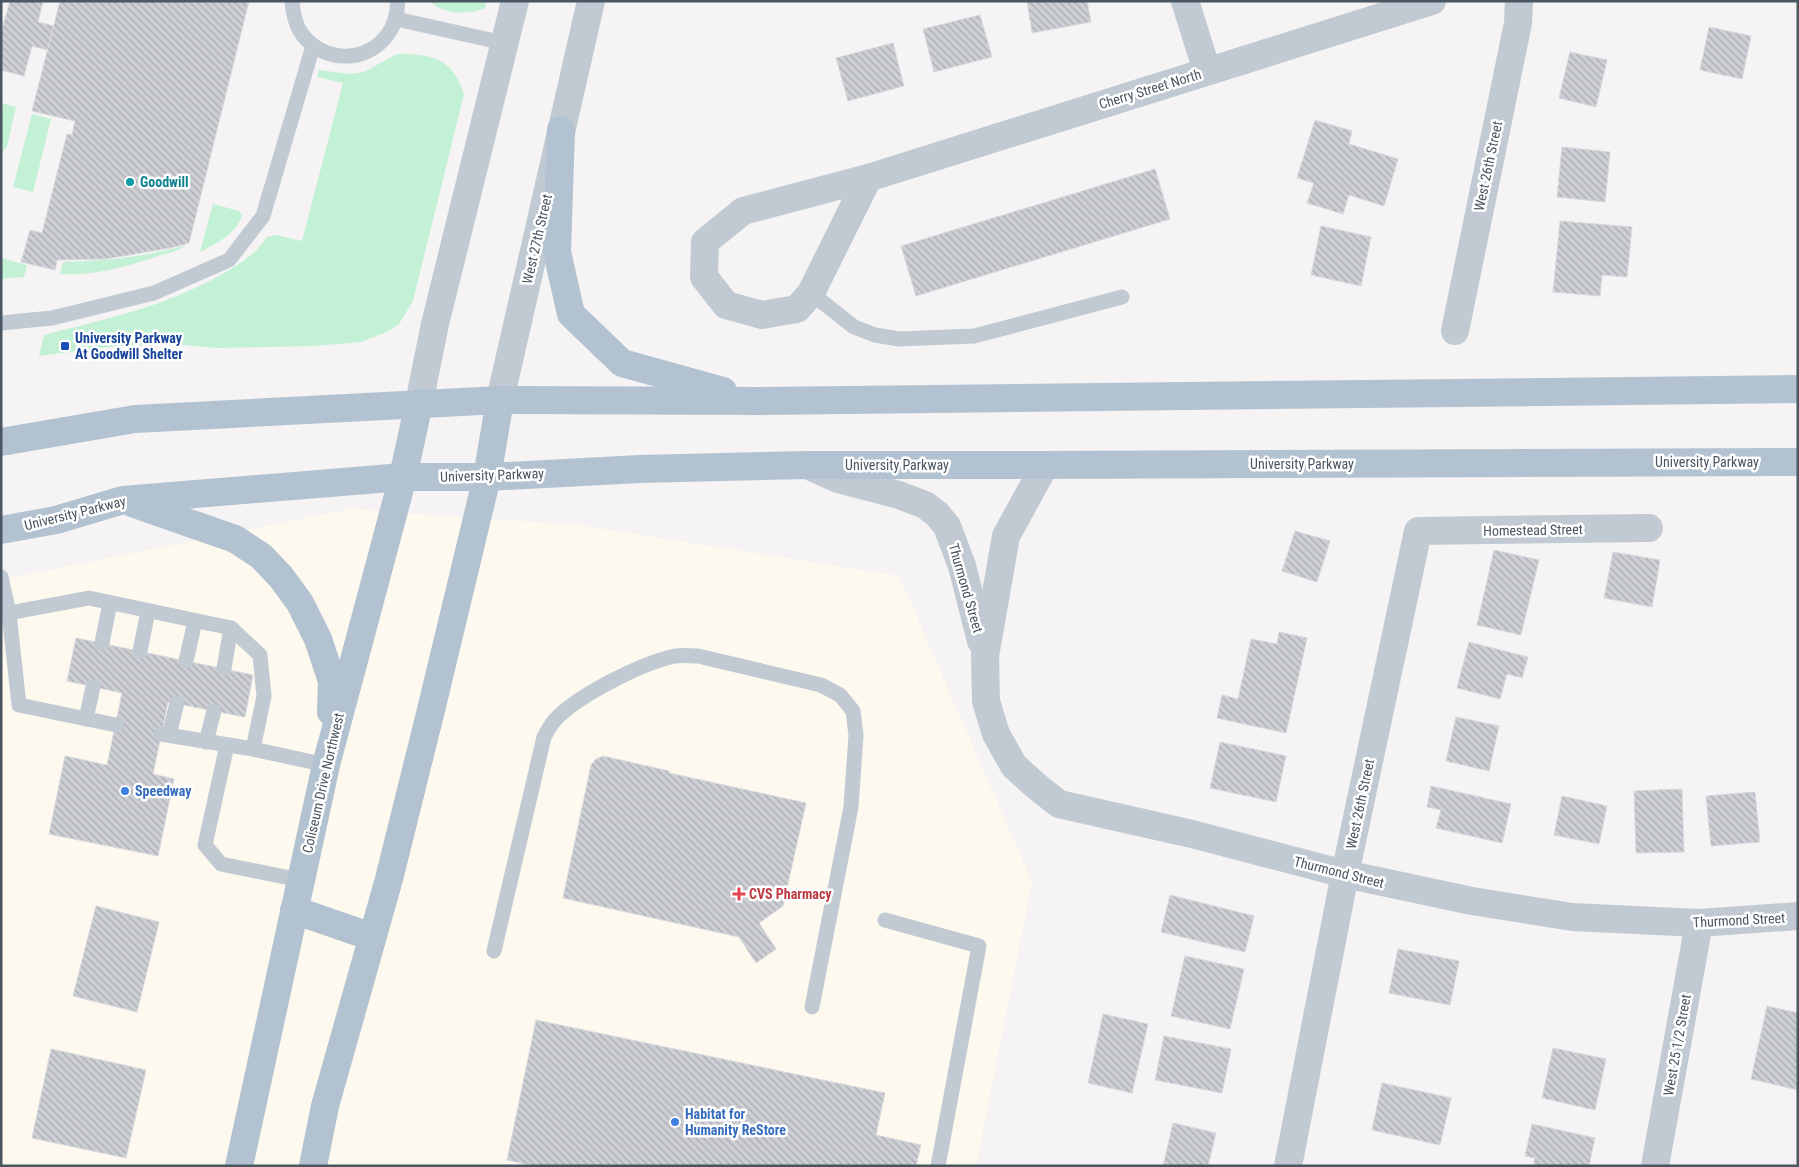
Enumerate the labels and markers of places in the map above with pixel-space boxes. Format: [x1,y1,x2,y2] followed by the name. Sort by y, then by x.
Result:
[140,174,189,190] place label: Goodwill
[124,176,136,188] marker: Goodwill
[75,330,183,362] place label: University Parkway At Goodwill Shelter
[59,340,71,352] marker: University Parkway At Goodwill Shelter
[135,783,192,799] place label: Speedway
[119,785,131,797] marker: Speedway
[749,886,832,902] place label: CVS Pharmacy
[733,888,745,900] marker: CVS Pharmacy
[685,1106,786,1138] place label: Habitat for Humanity ReStore
[669,1116,681,1128] marker: Habitat for Humanity ReStore

